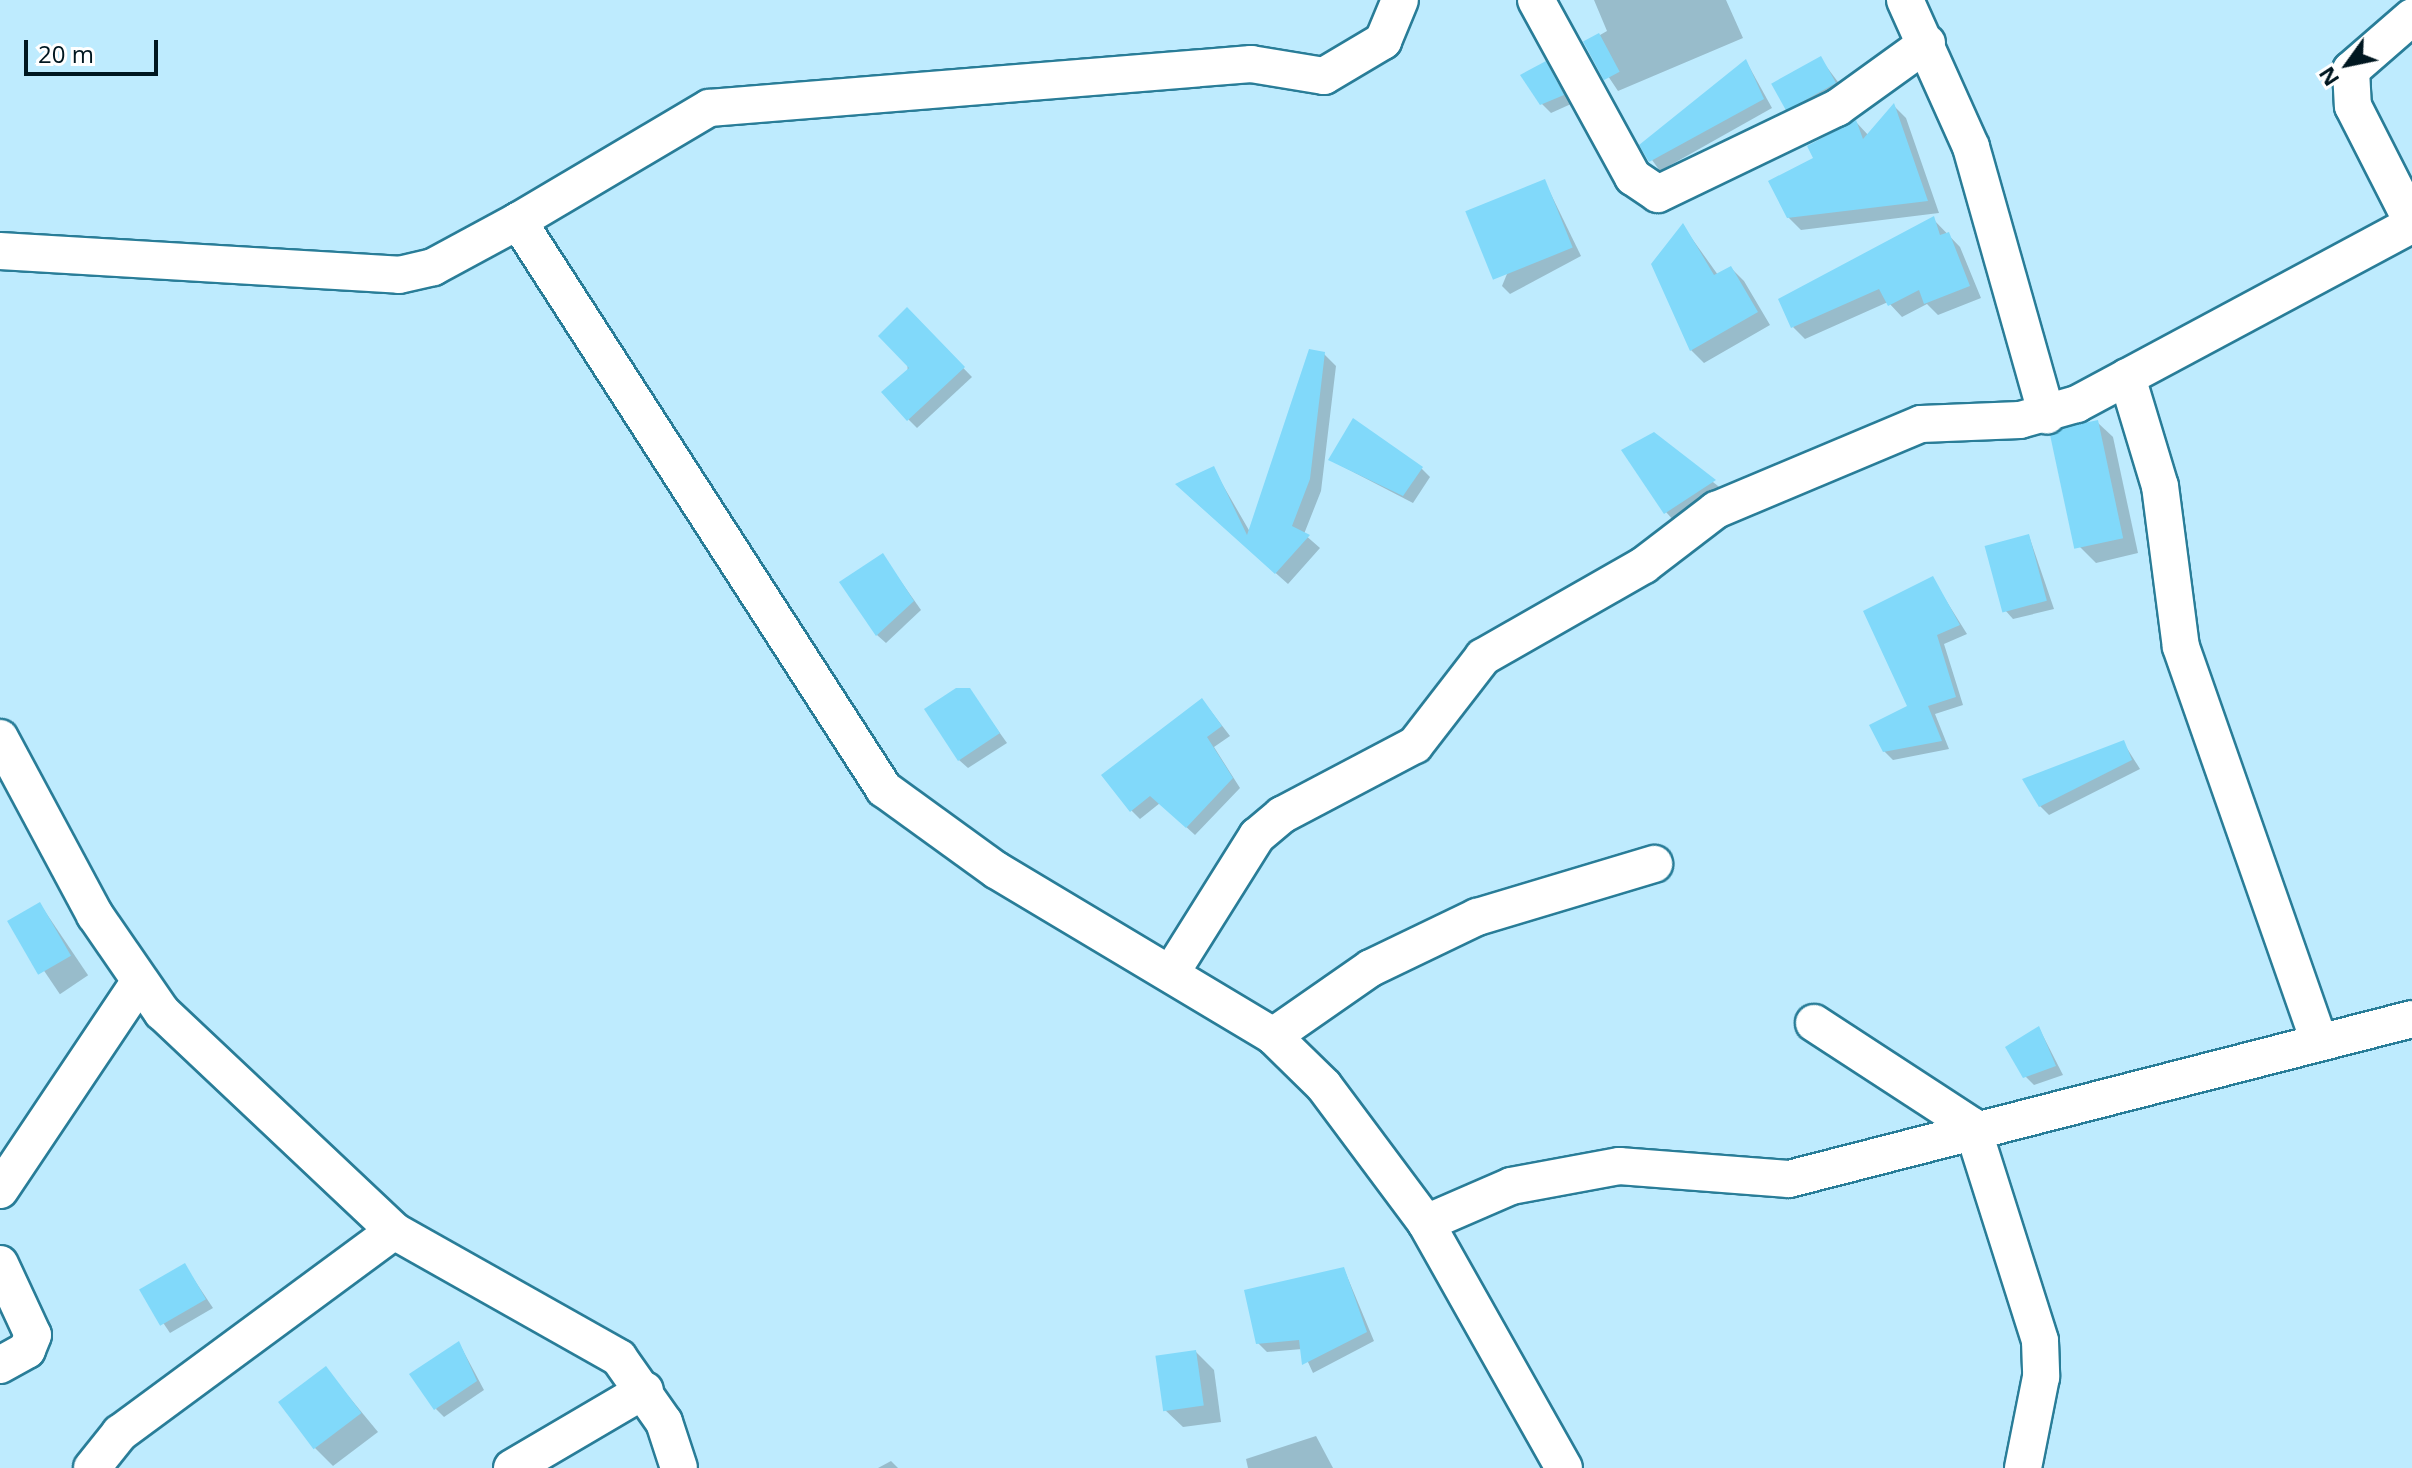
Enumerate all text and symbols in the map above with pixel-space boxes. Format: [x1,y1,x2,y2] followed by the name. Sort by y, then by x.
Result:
[28,24,162,74] scale bar
[2308,24,2388,104] north arrow
[38,37,94,70] text: 20 m
[2310,61,2345,93] text: N

